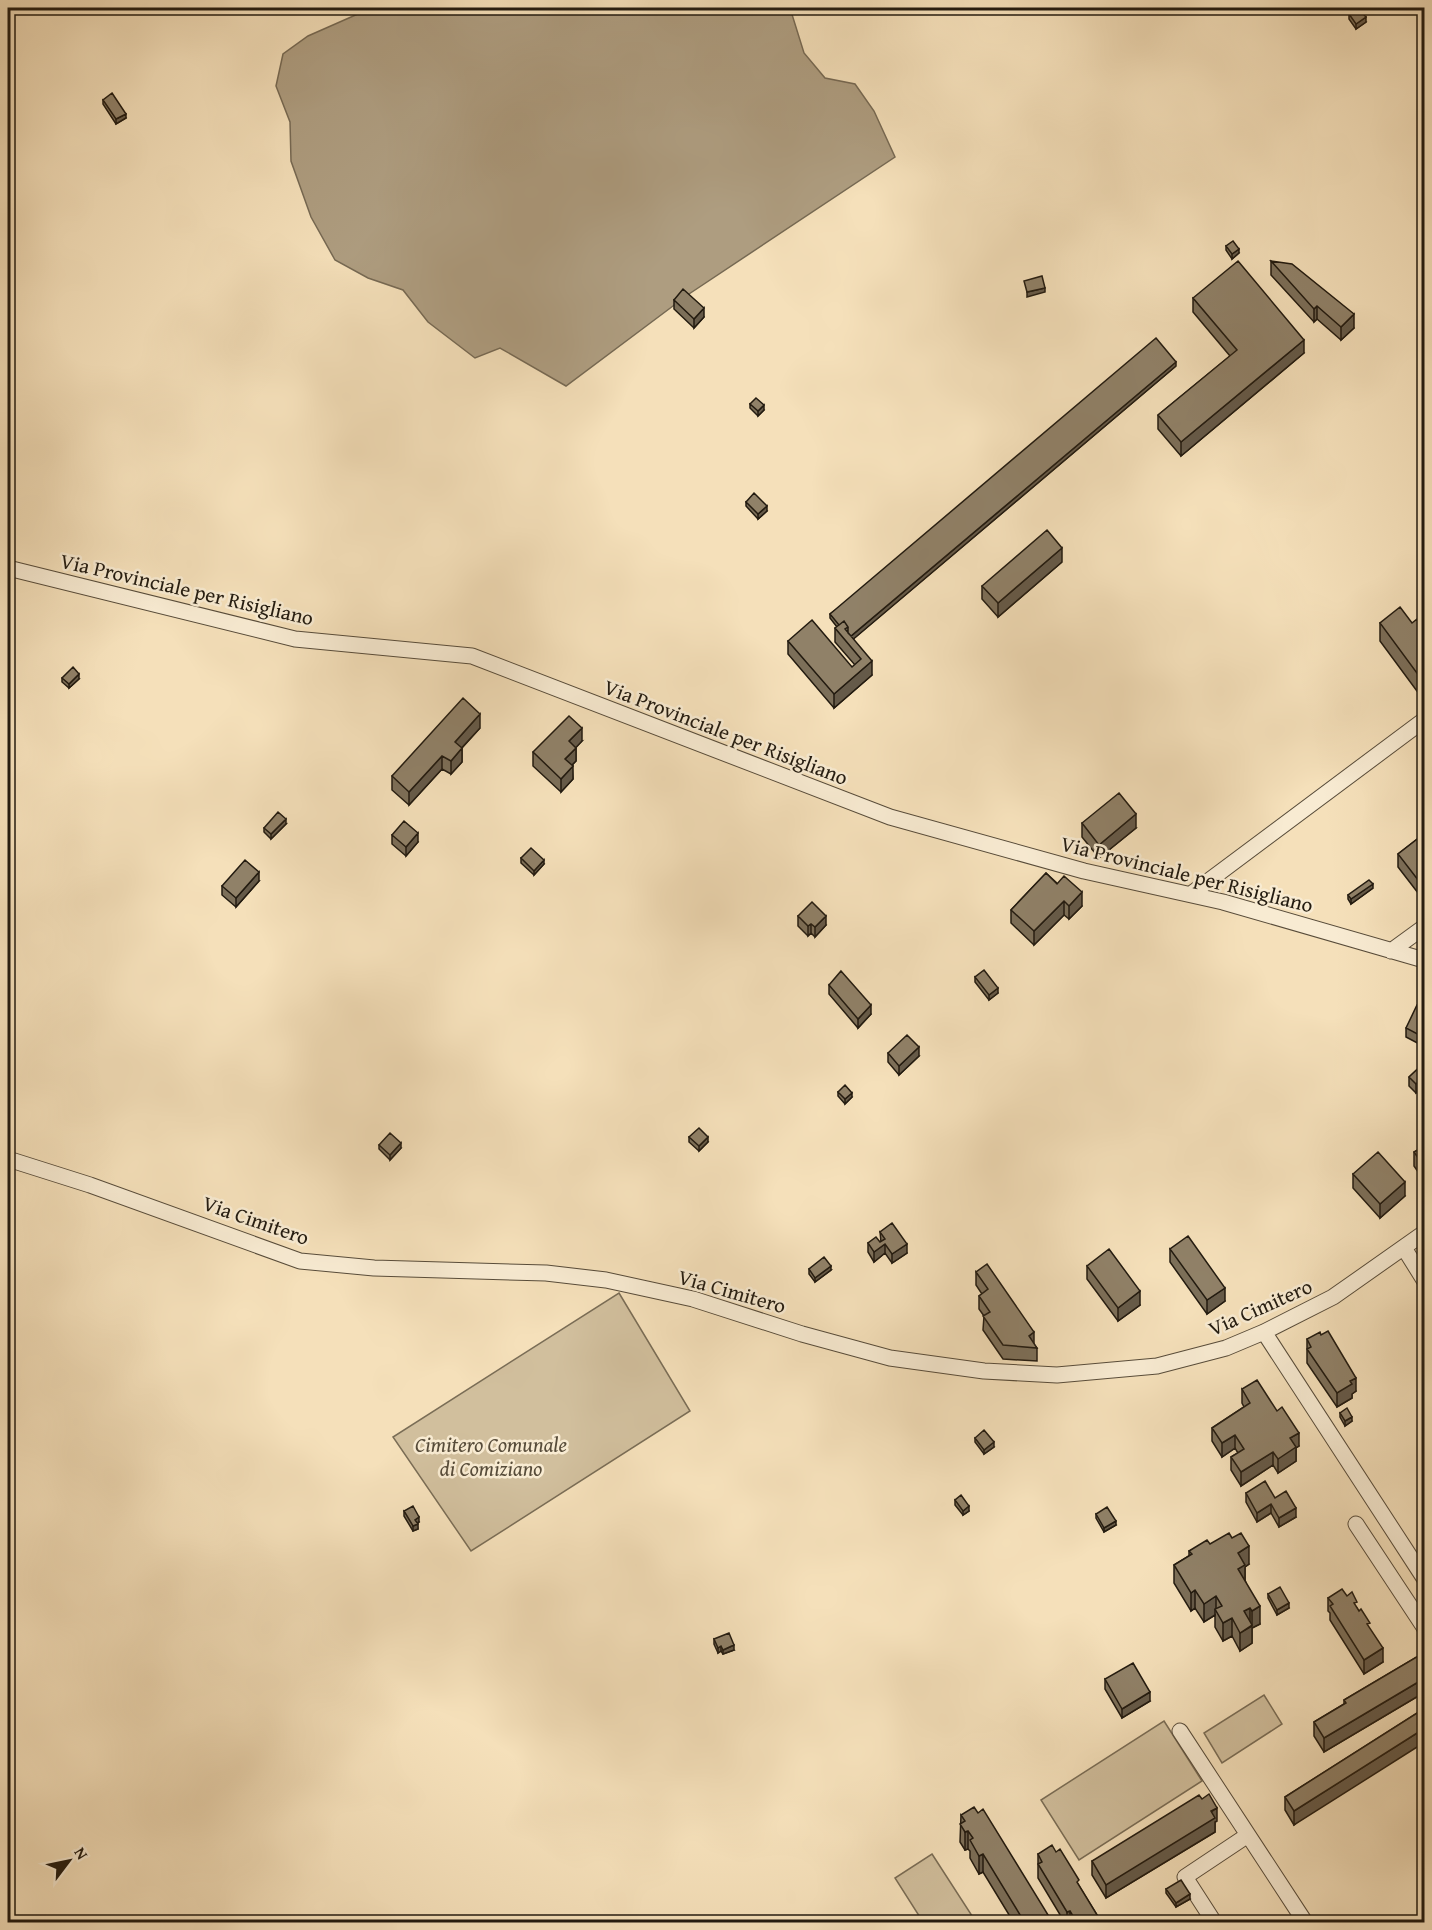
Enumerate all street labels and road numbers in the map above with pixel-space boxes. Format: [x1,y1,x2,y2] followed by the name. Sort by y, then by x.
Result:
[57,545,317,633] street label: Via Provinciale per Risigliano
[599,671,853,793] street label: Via Provinciale per Risigliano
[1058,828,1316,920] street label: Via Provinciale per Risigliano
[199,1187,313,1253] street label: Via Cimitero
[674,1261,790,1321] street label: Via Cimitero
[1203,1270,1317,1344] street label: Via Cimitero

